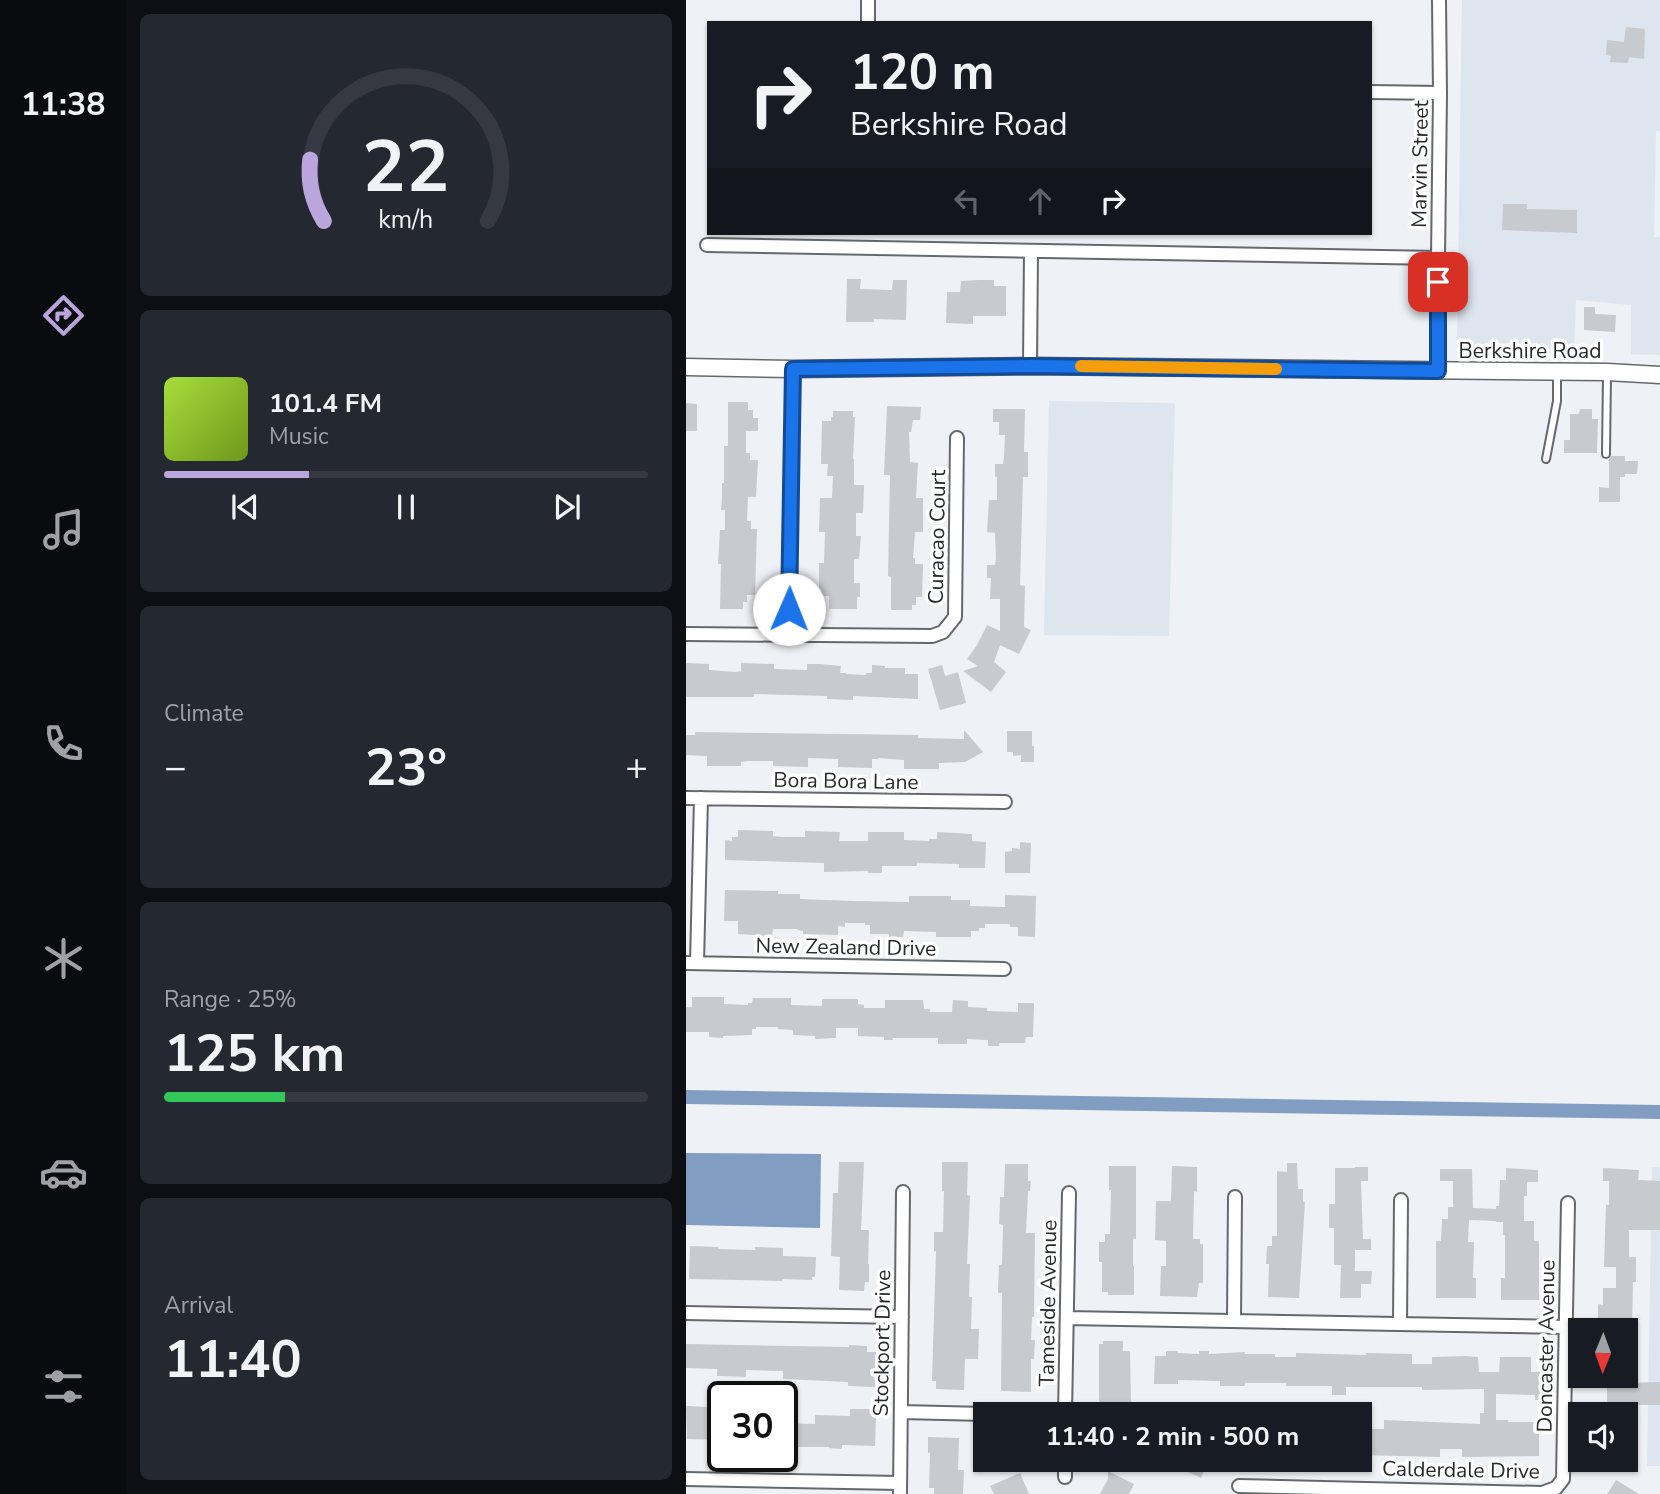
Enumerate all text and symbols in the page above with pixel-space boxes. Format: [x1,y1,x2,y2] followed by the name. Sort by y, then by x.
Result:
[850,39,994,106] text: 120 m
[735,49,826,140] icon: right
[21,83,105,126] text: 11:38
[1405,99,1435,228] street label: Marvin Street
[850,103,1068,146] text: Berkshire Road
[362,117,450,217] text: 22
[948,182,986,220] icon: left
[1021,182,1059,220] icon: ahead
[1094,182,1132,220] icon: right
[378,203,434,237] text: km/h
[1408,252,1468,312] pin
[1419,263,1457,301] icon: arrive
[39,291,88,340] icon: directions
[1459,337,1601,365] street label: Berkshire Road
[269,386,382,421] text: 101.4 FM
[269,421,329,452] text: Music
[922,469,952,604] street label: Curacao Court
[226,488,264,526] icon: previous
[387,488,425,526] icon: pause
[548,488,586,526] icon: next
[39,505,88,554] icon: music
[752,572,826,646] position arrow
[164,698,244,729] text: Climate
[39,719,88,768] icon: phone
[365,732,447,803] text: 23°
[164,742,187,793] text: −
[625,742,648,793] text: +
[773,766,919,796] street label: Bora Bora Lane
[755,931,937,963] street label: New Zealand Drive
[39,934,88,983] icon: climate
[164,984,296,1015] text: Range · 25%
[164,1018,345,1089] text: 125 km
[39,1148,88,1197] icon: car
[1033,1219,1063,1387] street label: Tameside Avenue
[1530,1259,1562,1433] street label: Doncaster Avenue
[867,1269,897,1417] street label: Stockport Drive
[164,1290,233,1321] text: Arrival
[1568,1318,1638,1388] north arrow
[1568,1318,1638,1472] map controls
[164,1324,302,1395] text: 11:40
[39,1362,88,1411] icon: filters
[707,1381,798,1472] speed limit sign: 30
[1568,1402,1638,1472] button: sound
[1046,1419,1299,1454] text: 11:40 · 2 min · 500 m
[1382,1455,1540,1485] street label: Calderdale Drive

